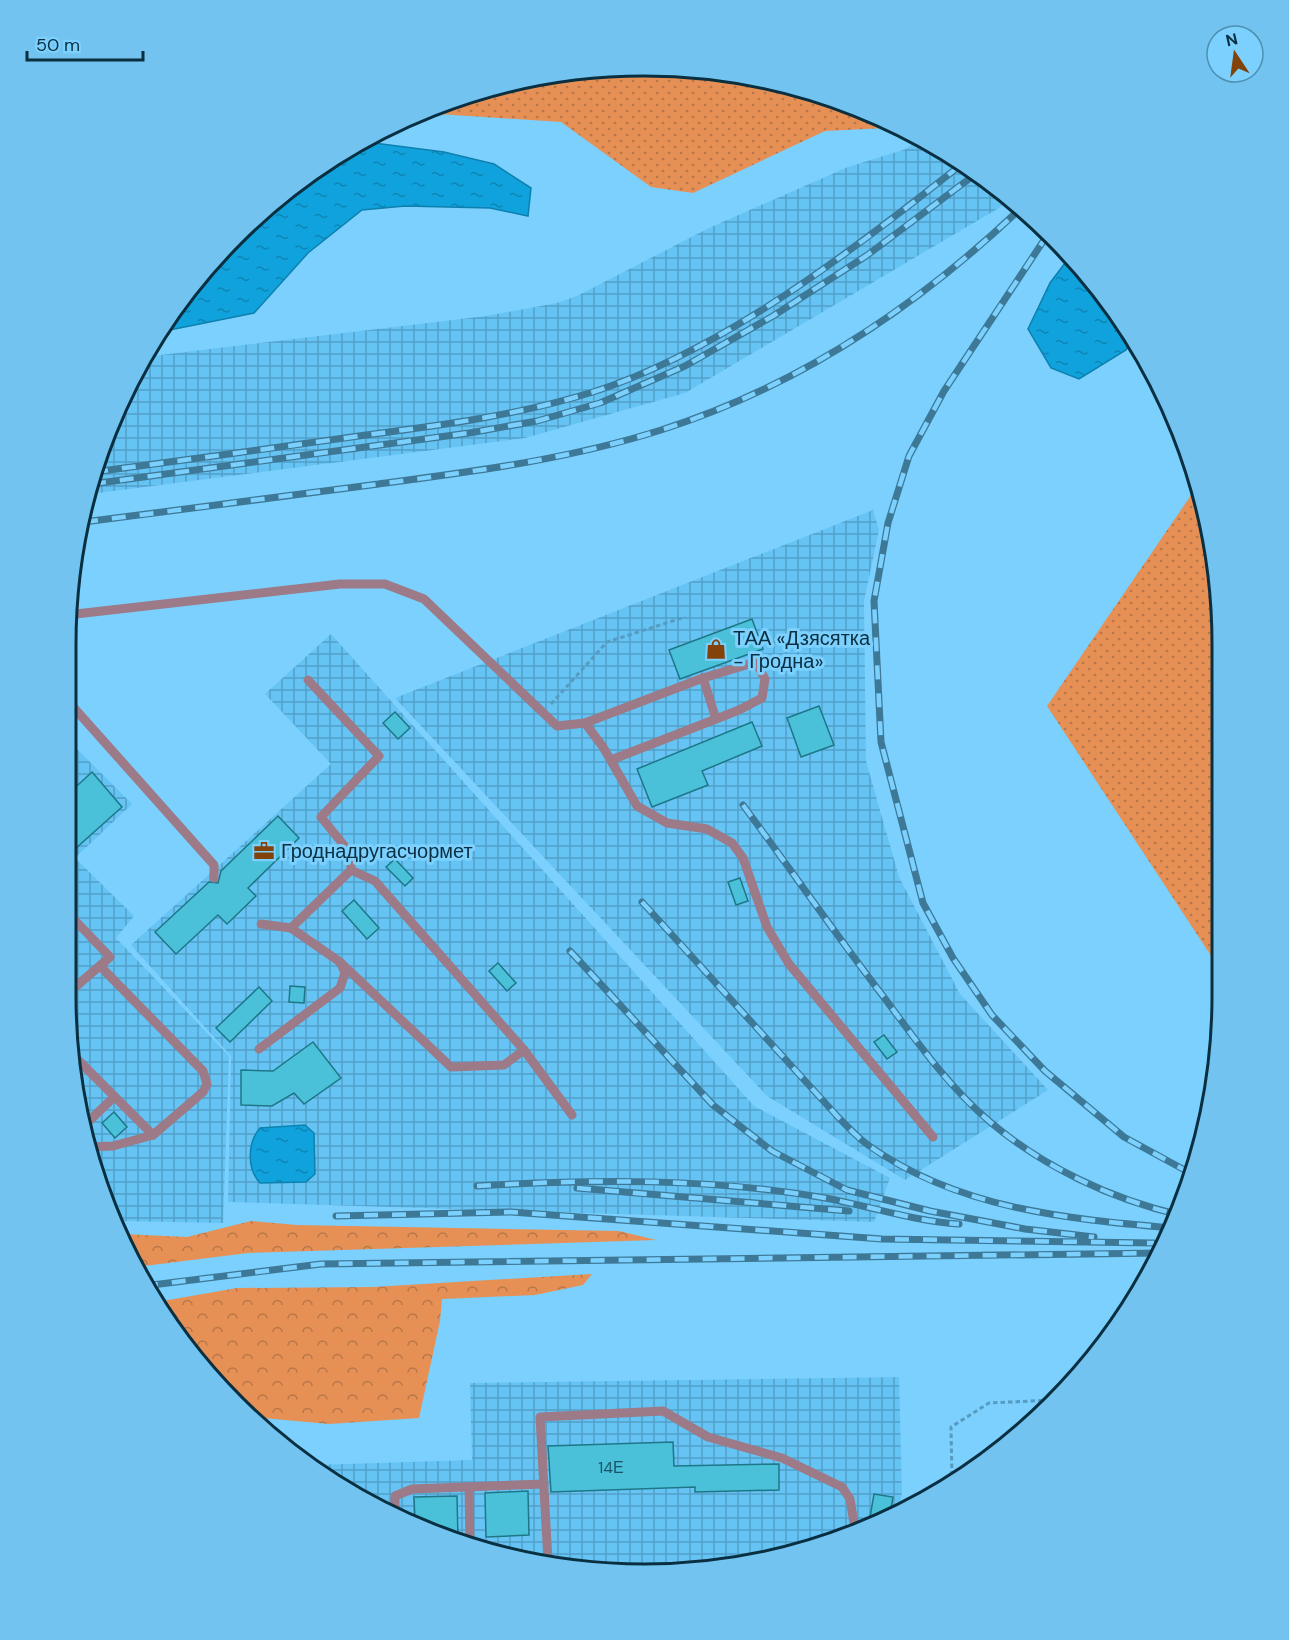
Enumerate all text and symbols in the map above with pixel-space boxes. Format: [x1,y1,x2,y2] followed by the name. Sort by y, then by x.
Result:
[27,24,142,62] scale bar
[1205,24,1265,84] north arrow
[1224,28,1240,51] text: N
[36,33,80,57] text: 50 m
[733,625,871,674] place label: ТАА «Дзясятка - Гродна»
[704,637,728,661] shop icon: ТАА «Дзясятка - Гродна»
[281,838,473,864] place label: Гроднадругасчормет
[252,839,276,863] office icon: Гроднадругасчормет
[598,1457,624,1478] house number: 14Е

